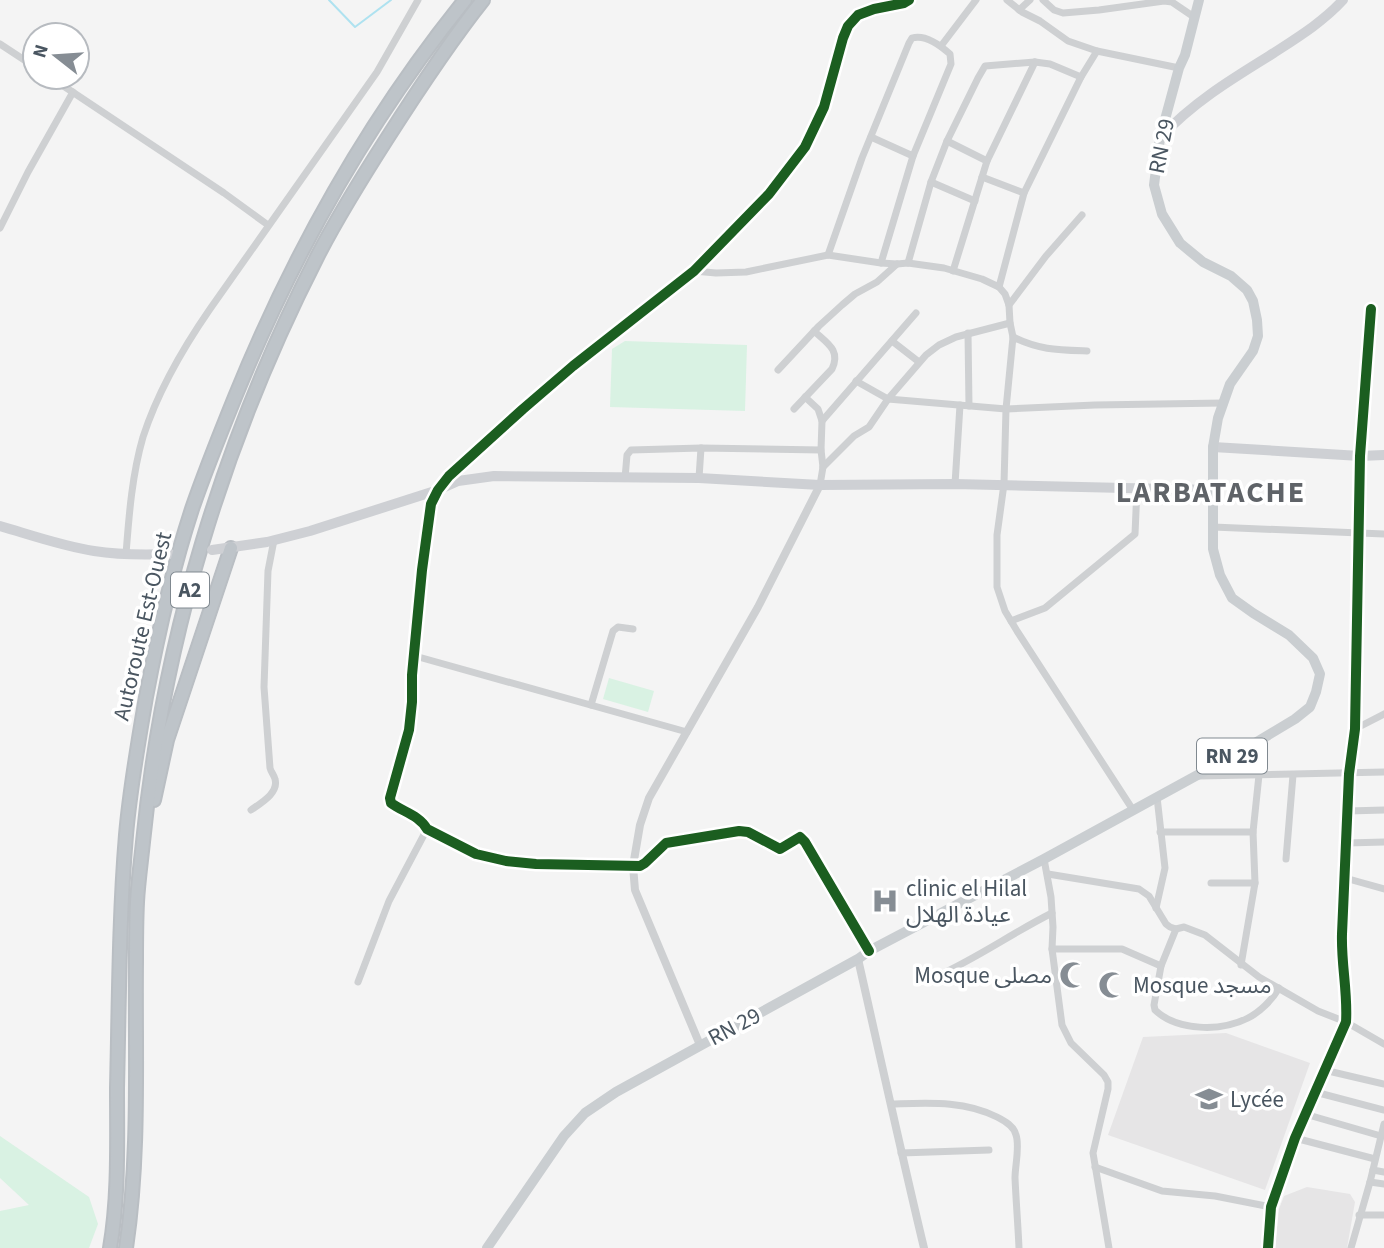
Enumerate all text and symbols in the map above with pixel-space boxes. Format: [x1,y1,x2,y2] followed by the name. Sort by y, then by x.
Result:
[21,21,91,91] north arrow
[26,41,56,61] text: N
[1140,116,1183,176] street label: RN 29
[1116,471,1306,514] district label: LARBATACHE
[105,528,180,724] street label: Autoroute Est-Ouest
[171,572,209,608] road number: A2
[1197,738,1267,774] road number: RN 29
[906,872,1027,931] place label: clinic el Hilal عيادة الهلال
[870,886,900,916] hospital icon: clinic el Hilal عيادة الهلال
[914,959,1052,992] place label: Mosque مصلى
[1058,960,1088,990] mosque icon: Mosque مصلى
[1133,969,1272,1002] place label: Mosque مسجد
[1097,970,1127,1000] mosque icon: Mosque مسجد
[702,999,766,1054] street label: RN 29
[1230,1083,1284,1116] place label: Lycée
[1194,1084,1224,1114] school or university icon: Lycée

